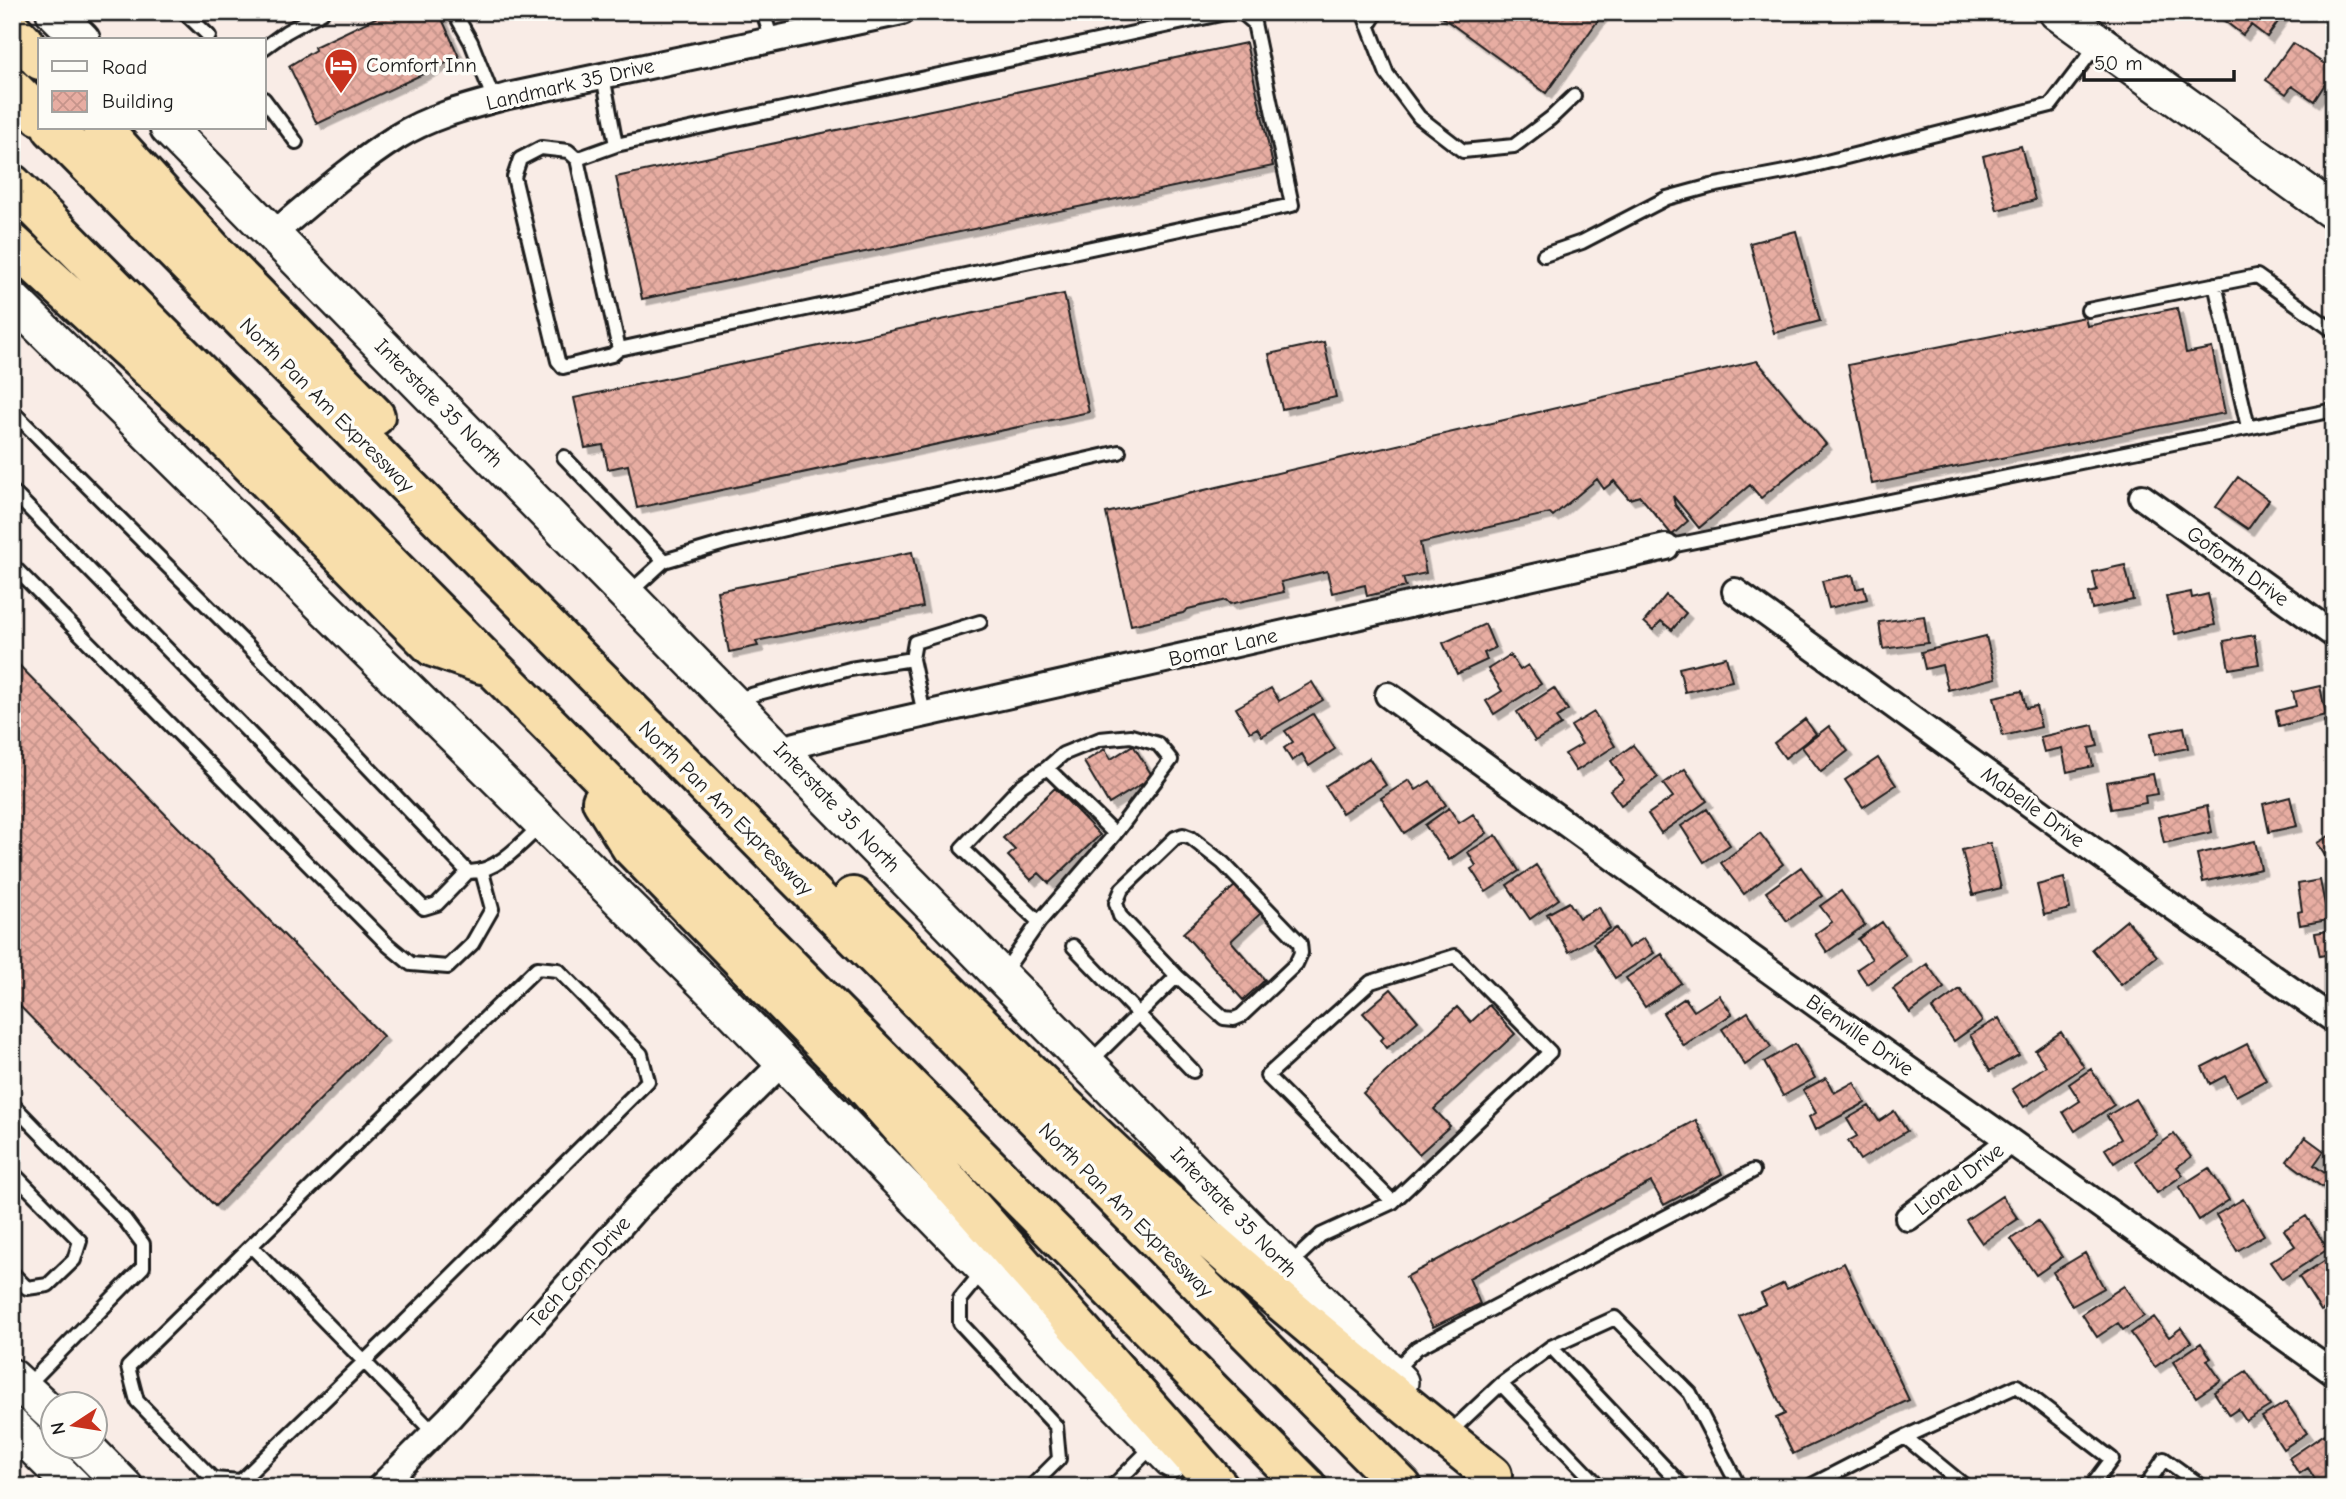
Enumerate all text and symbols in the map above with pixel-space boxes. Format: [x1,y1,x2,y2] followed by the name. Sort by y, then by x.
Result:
[38,38,266,130] legend
[2084,38,2234,82] scale bar
[322,46,360,95] hotel icon: Comfort Inn
[2094,51,2143,75] text: 50 m
[366,53,477,77] place label: Comfort Inn
[484,53,656,115] street label: Landmark 35 Drive
[102,55,147,79] text: Road
[102,89,174,113] text: Building
[235,313,420,498] street label: North Pan Am Expressway
[370,334,508,472] street label: Interstate 35 North
[2182,521,2294,611] street label: Goforth Drive
[1166,623,1280,671] street label: Bomar Lane
[634,716,819,901] street label: North Pan Am Expressway
[769,737,905,877] street label: Interstate 35 North
[1977,761,2089,853] street label: Mabelle Drive
[1802,989,1918,1081] street label: Bienville Drive
[1034,1118,1219,1303] street label: North Pan Am Expressway
[1910,1138,2008,1220] street label: Lionel Drive
[1166,1142,1302,1282] street label: Interstate 35 North
[523,1211,635,1333] street label: Tech Com Drive
[38,1390,108,1460] north arrow
[46,1420,70,1437] text: N

